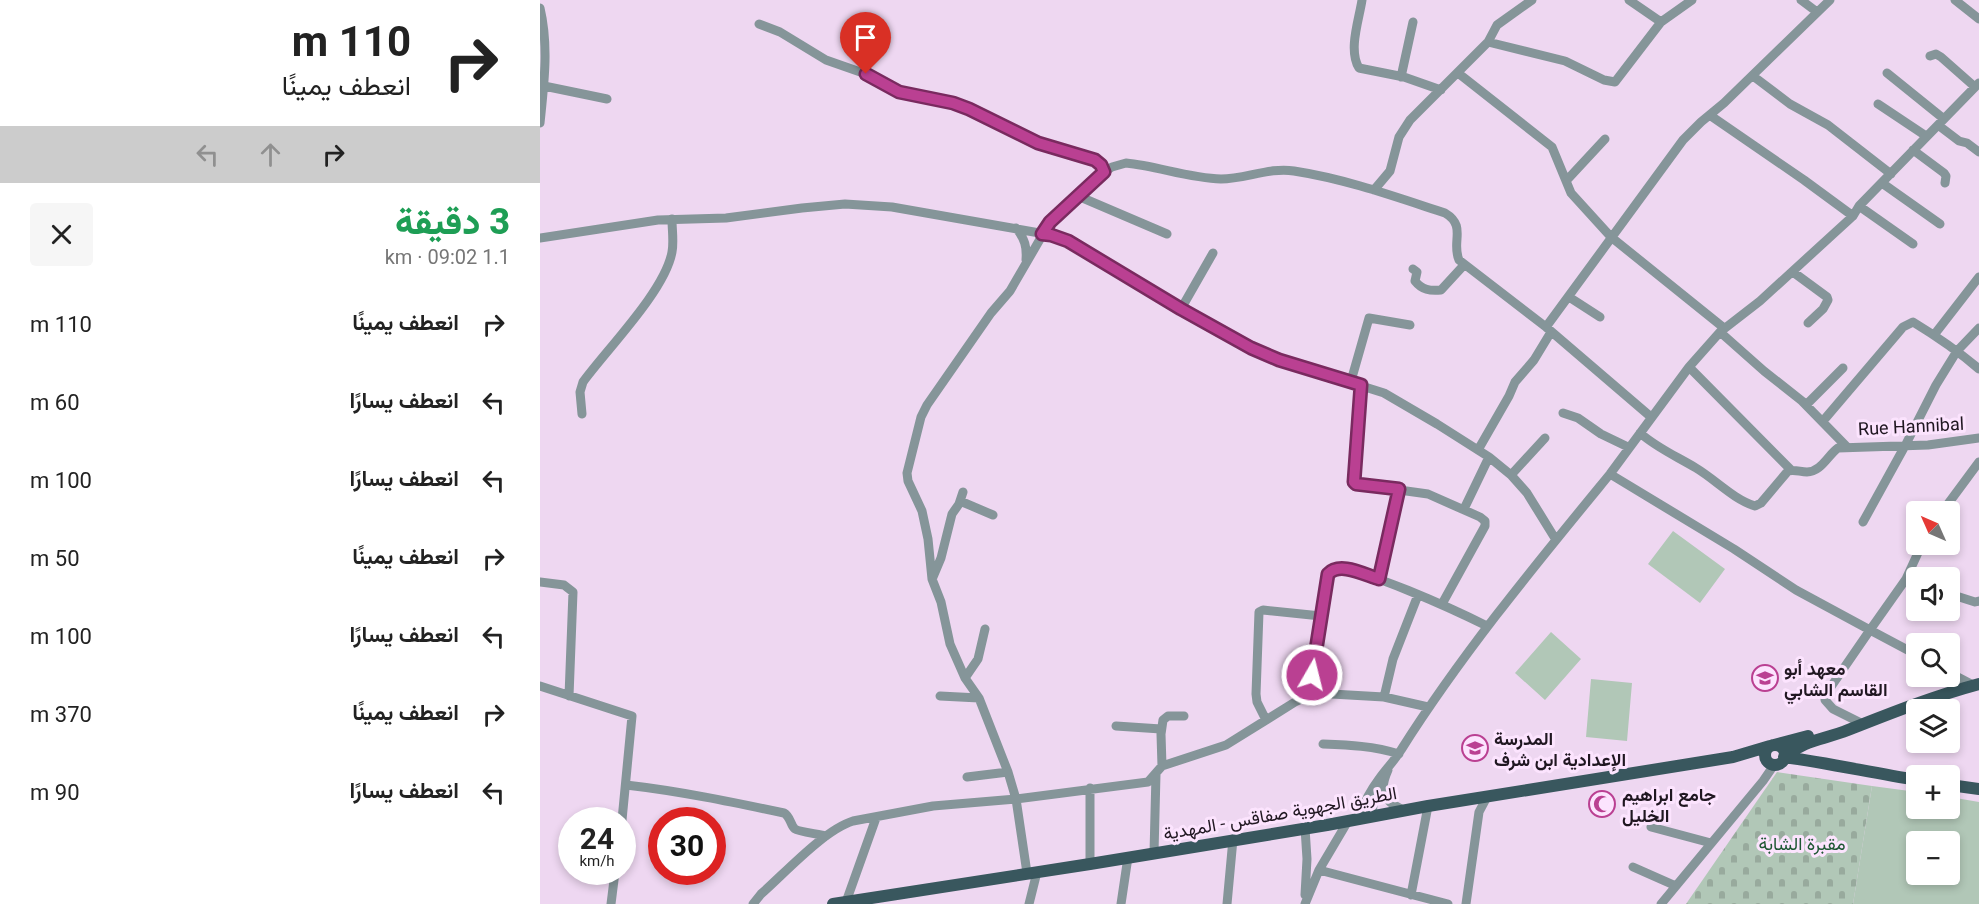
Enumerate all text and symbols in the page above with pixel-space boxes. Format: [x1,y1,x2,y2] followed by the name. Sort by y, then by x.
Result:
[840,12,891,74] pin
[292,17,411,66] text: 110 m
[849,21,882,54] icon: arrive
[432,24,510,102] icon: right
[282,70,411,102] text: انعطف يمينًا
[191,138,224,171] icon: left
[254,138,287,171] icon: ahead
[317,138,350,171] icon: right
[395,201,510,243] text: 3 دقيقة
[30,203,93,266] button: close
[385,245,510,269] text: 1.1 km · 09:02
[477,308,510,341] icon: right
[352,310,459,335] text: انعطف يمينًا
[30,312,92,337] text: 110 m
[477,386,510,419] icon: left
[349,388,459,413] text: انعطف يسارًا
[30,390,80,415] text: 60 m
[1857,413,1965,439] street label: Rue Hannibal
[477,464,510,497] icon: left
[349,466,459,491] text: انعطف يسارًا
[30,468,92,493] text: 100 m
[1906,501,1960,555] north arrow
[1906,501,1960,885] map controls
[477,542,510,575] icon: right
[352,544,459,569] text: انعطف يمينًا
[30,546,80,571] text: 50 m
[1906,567,1960,621] button: sound
[477,620,510,653] icon: left
[349,622,459,647] text: انعطف يسارًا
[30,624,92,649] text: 100 m
[1906,633,1960,687] button: search
[1280,643,1344,707] position arrow
[1784,658,1888,705] place label: معهد أبو القاسم الشابي
[1750,663,1780,693] school or university icon: معهد أبو القاسم الشابي
[477,698,510,731] icon: right
[1906,699,1960,753] button: layers
[352,700,459,725] text: انعطف يمينًا
[30,702,92,727] text: 370 m
[1494,728,1626,772] place label: المدرسة الإعدادية ابن شرف
[1460,733,1490,763] school or university icon: المدرسة الإعدادية ابن شرف
[1906,765,1960,819] button: +
[477,776,510,809] icon: left
[349,778,459,803] text: انعطف يسارًا
[30,780,80,805] text: 90 m
[1162,782,1399,845] street label: الطريق الجهوية صفاقس - المهدية
[1622,784,1716,827] place label: جامع ابراهيم الخليل
[1587,789,1617,819] mosque icon: جامع ابراهيم الخليل
[648,807,726,885] speed limit sign: 30
[580,821,614,856] text: 24
[1906,831,1960,885] button: −
[1758,833,1846,855] park label: مقبرة الشابة
[579,852,615,870] text: km/h

